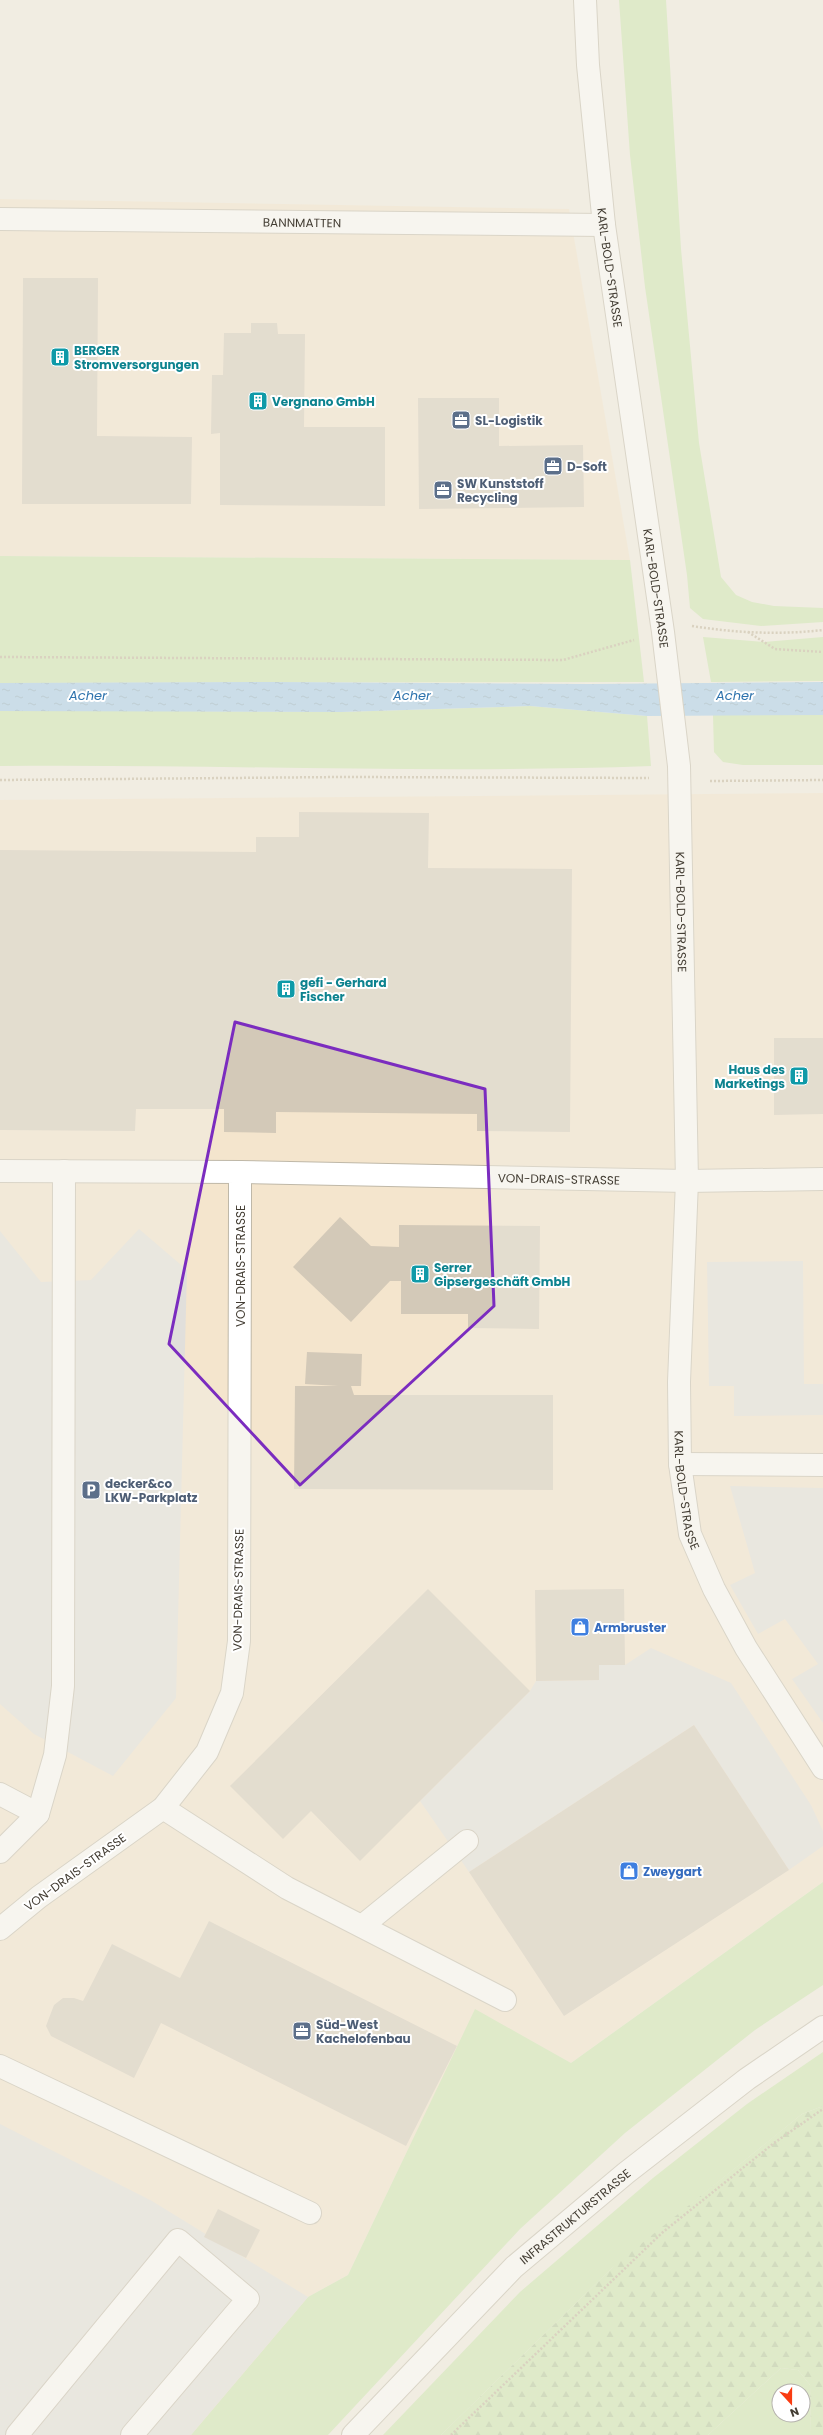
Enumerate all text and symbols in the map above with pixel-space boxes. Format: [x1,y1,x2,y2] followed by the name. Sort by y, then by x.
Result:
[594,207,627,329] street label: KARL-BOLD-STRASSE
[263,213,341,231] street label: BANNMATTEN
[74,342,199,373] place label: BERGER Stromversorgungen
[49,346,71,368] building icon: BERGER Stromversorgungen
[247,390,269,412] building icon: Vergnano GmbH
[272,393,375,410] place label: Vergnano GmbH
[450,409,472,431] office icon: SL-Logistik
[475,412,543,429] place label: SL-Logistik
[542,455,564,477] office icon: D-Soft
[567,458,607,475] place label: D-Soft
[457,475,544,506] place label: SW Kunststoff Recycling
[432,479,454,501] office icon: SW Kunststoff Recycling
[640,527,673,649] street label: KARL-BOLD-STRASSE
[68,686,108,705] water label: Acher
[392,686,432,705] water label: Acher
[715,686,755,705] water label: Acher
[672,851,691,972] street label: KARL-BOLD-STRASSE
[300,974,387,1005] place label: gefi - Gerhard Fischer
[275,978,297,1000] building icon: gefi - Gerhard Fischer
[715,1061,785,1092] place label: Haus des Marketings
[788,1065,810,1087] building icon: Haus des Marketings
[498,1169,620,1188] street label: VON-DRAIS-STRASSE
[232,1205,249,1327] street label: VON-DRAIS-STRASSE
[434,1259,571,1290] place label: Serrer Gipsergeschäft GmbH
[409,1263,431,1285] building icon: Serrer Gipsergeschäft GmbH
[671,1430,704,1552] street label: KARL-BOLD-STRASSE
[105,1475,198,1506] place label: decker&co LKW-Parkplatz
[80,1479,102,1501] parking icon: decker&co LKW-Parkplatz
[228,1529,248,1651] street label: VON-DRAIS-STRASSE
[569,1616,591,1638] shop icon: Armbruster
[594,1619,666,1636] place label: Armbruster
[21,1829,129,1915] street label: VON-DRAIS-STRASSE
[618,1860,640,1882] shop icon: Zweygart
[643,1863,702,1880] place label: Zweygart
[316,2016,411,2047] place label: Süd-West Kachelofenbau
[291,2020,313,2042] office icon: Süd-West Kachelofenbau
[516,2164,634,2268] street label: INFRASTRUKTURSTRASSE
[771,2383,811,2423] north arrow
[788,2403,801,2421] text: N

